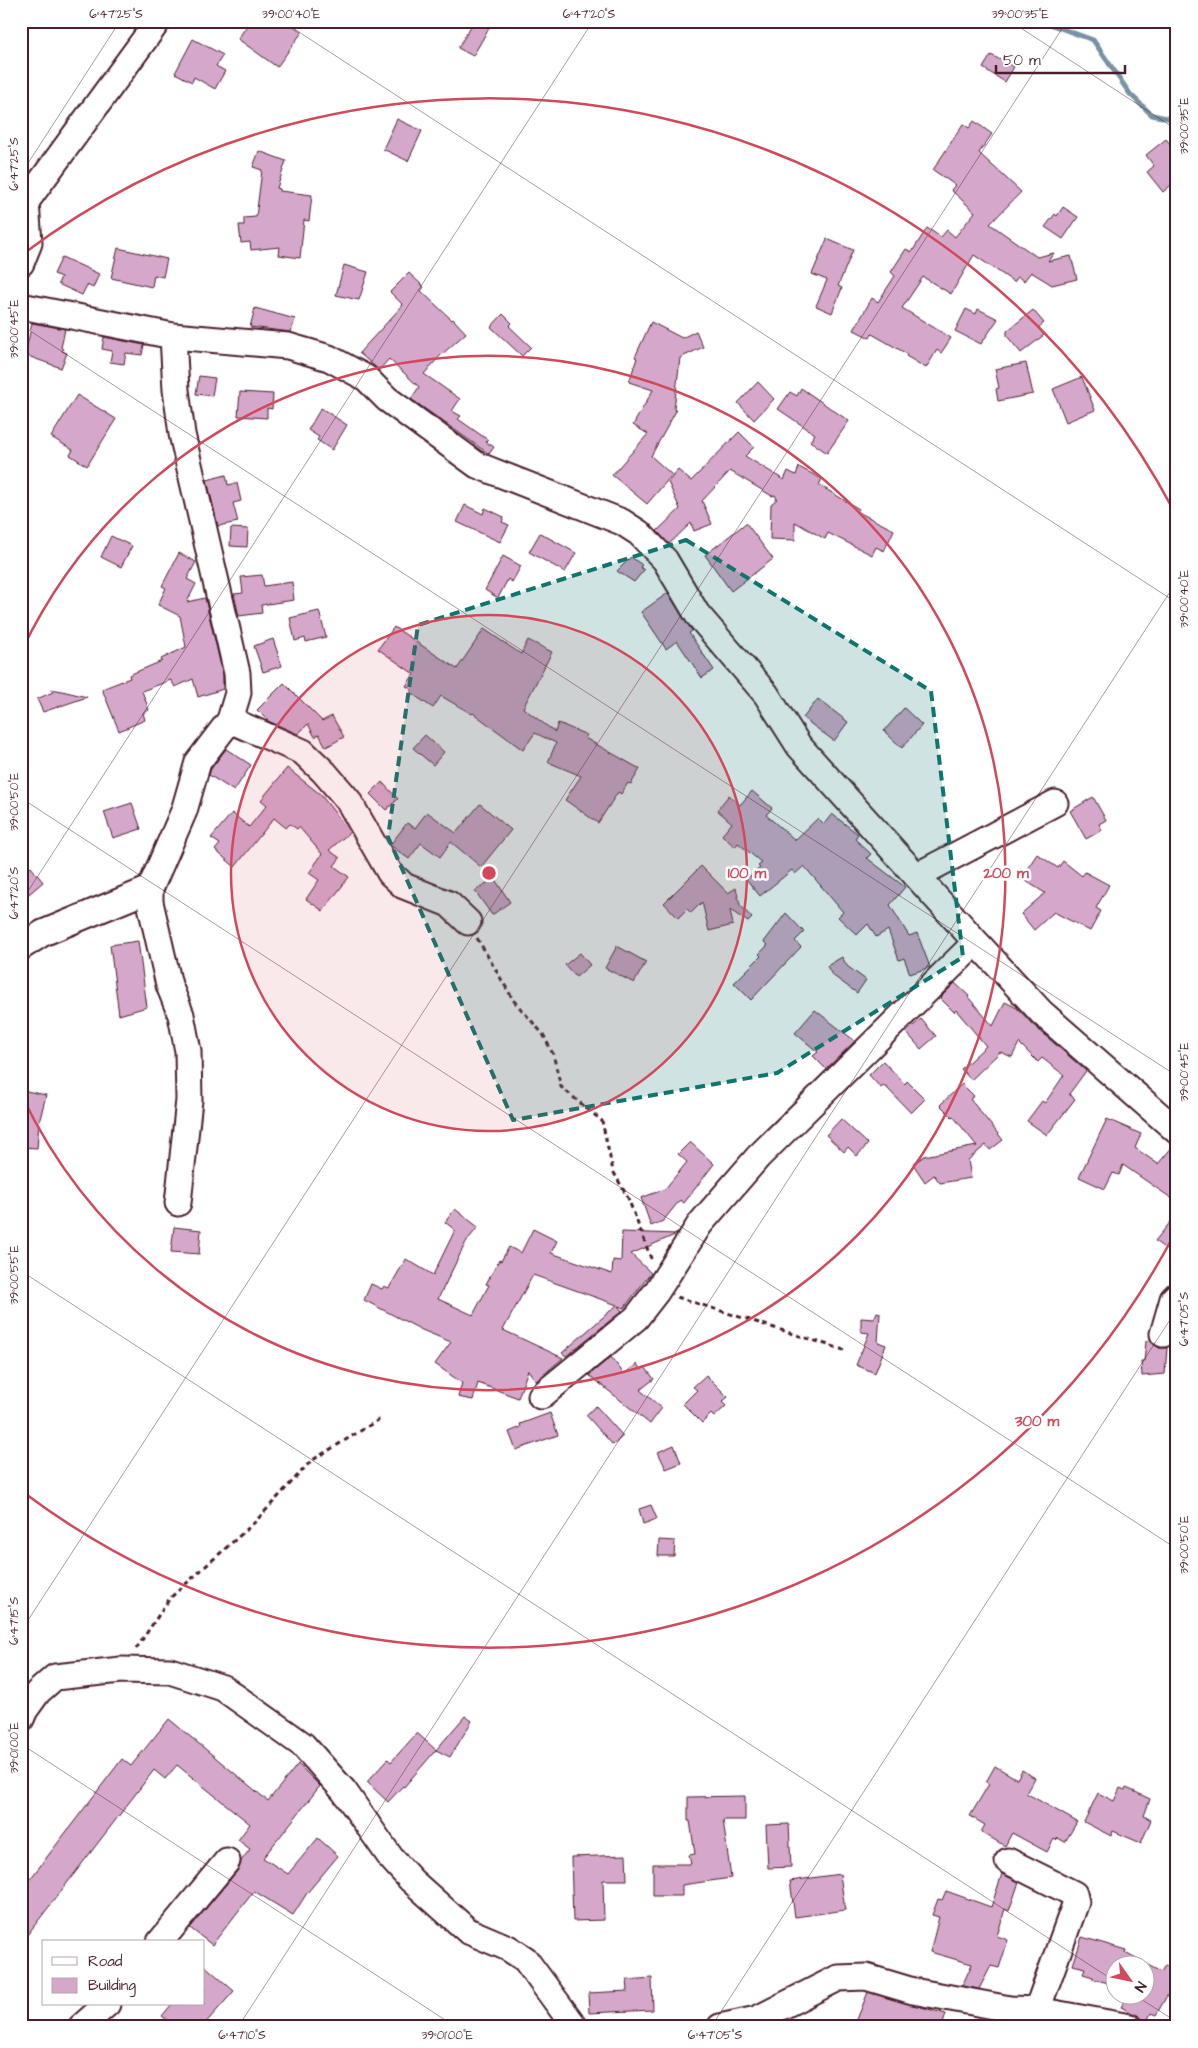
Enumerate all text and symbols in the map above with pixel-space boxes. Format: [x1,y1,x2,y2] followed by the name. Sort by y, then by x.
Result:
[89,6,143,23] text: 6°47'25"S
[262,6,320,23] text: 39°00'40"E
[563,6,616,23] text: 6°47'20"S
[991,6,1049,23] text: 39°00'35"E
[996,42,1124,74] scale bar
[1003,50,1041,71] text: 50 m
[1176,97,1193,155] text: 39°00'35"E
[6,137,23,191] text: 6°47'25"S
[6,299,23,359] text: 39°00'45"E
[1176,570,1193,628] text: 39°00'40"E
[6,773,23,831] text: 39°00'50"E
[728,863,767,884] text: 100 m
[982,863,1029,884] text: 200 m
[480,864,498,882] centre of rings
[6,866,23,919] text: 6°47'20"S
[1176,1042,1193,1102] text: 39°00'45"E
[6,1245,23,1305] text: 39°00'55"E
[1176,1292,1193,1346] text: 6°47'05"S
[1014,1411,1059,1432] text: 300 m
[1176,1516,1193,1574] text: 39°00'50"E
[6,1597,23,1645] text: 6°47'15"S
[6,1722,23,1774] text: 39°01'00"E
[42,1940,205,2006] legend
[88,1951,123,1972] text: Road
[1106,1956,1156,2006] north arrow
[88,1975,136,1997] text: Building
[1129,1977,1151,1996] text: N
[218,2027,266,2044] text: 6°47'10"S
[421,2027,473,2044] text: 39°01'00"E
[688,2027,742,2044] text: 6°47'05"S

